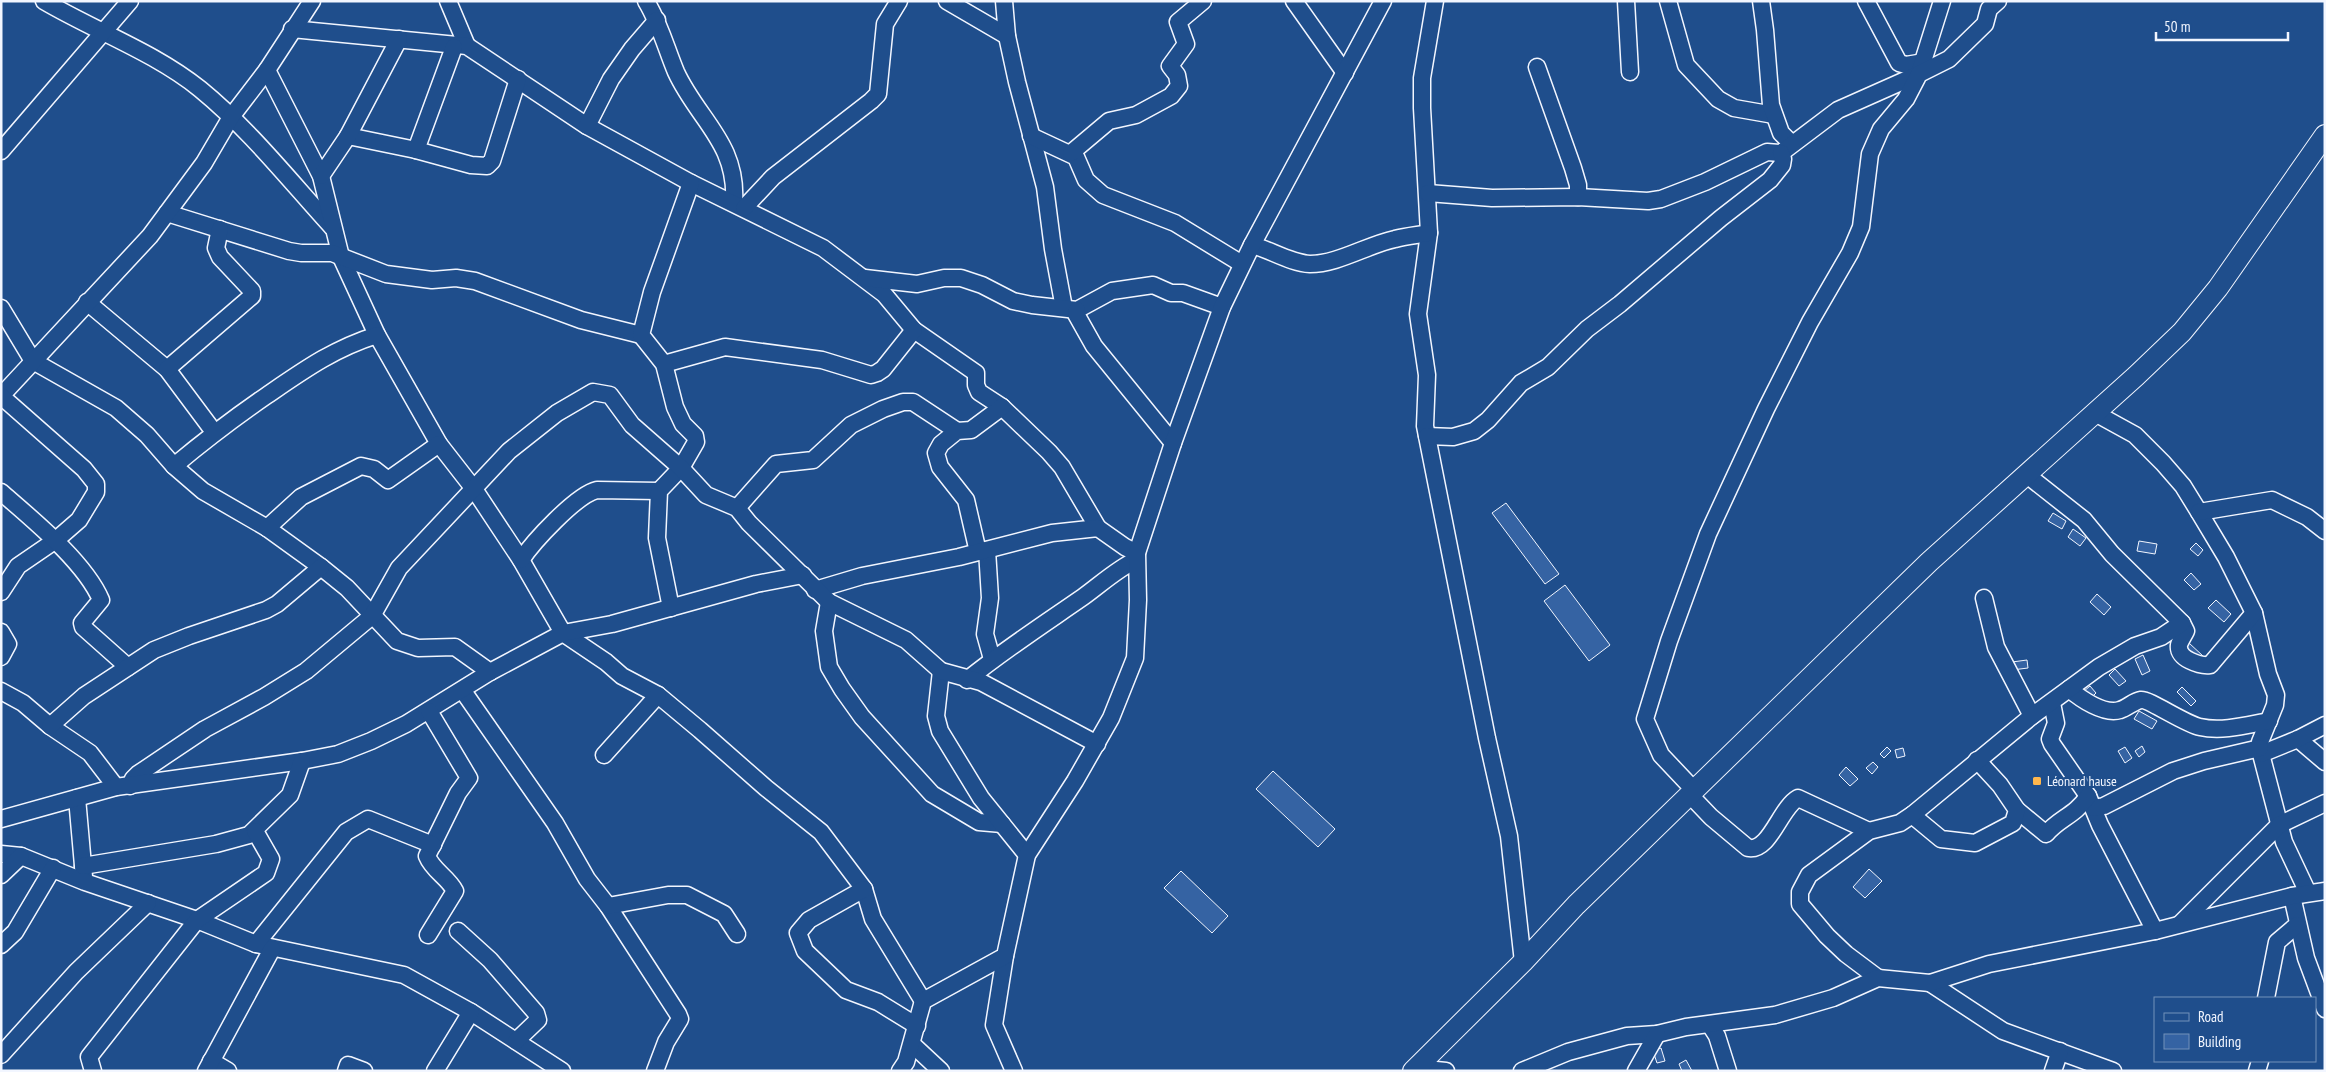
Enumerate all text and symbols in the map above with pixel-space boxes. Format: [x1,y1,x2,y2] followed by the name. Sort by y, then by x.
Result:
[2156,10,2288,42] scale bar
[2164,17,2190,36] text: 50 m
[2047,772,2117,790] place label: Léonard hause
[2031,775,2043,787] marker: Léonard hause
[2154,997,2316,1062] legend
[2198,1007,2224,1026] text: Road
[2198,1032,2241,1051] text: Building

